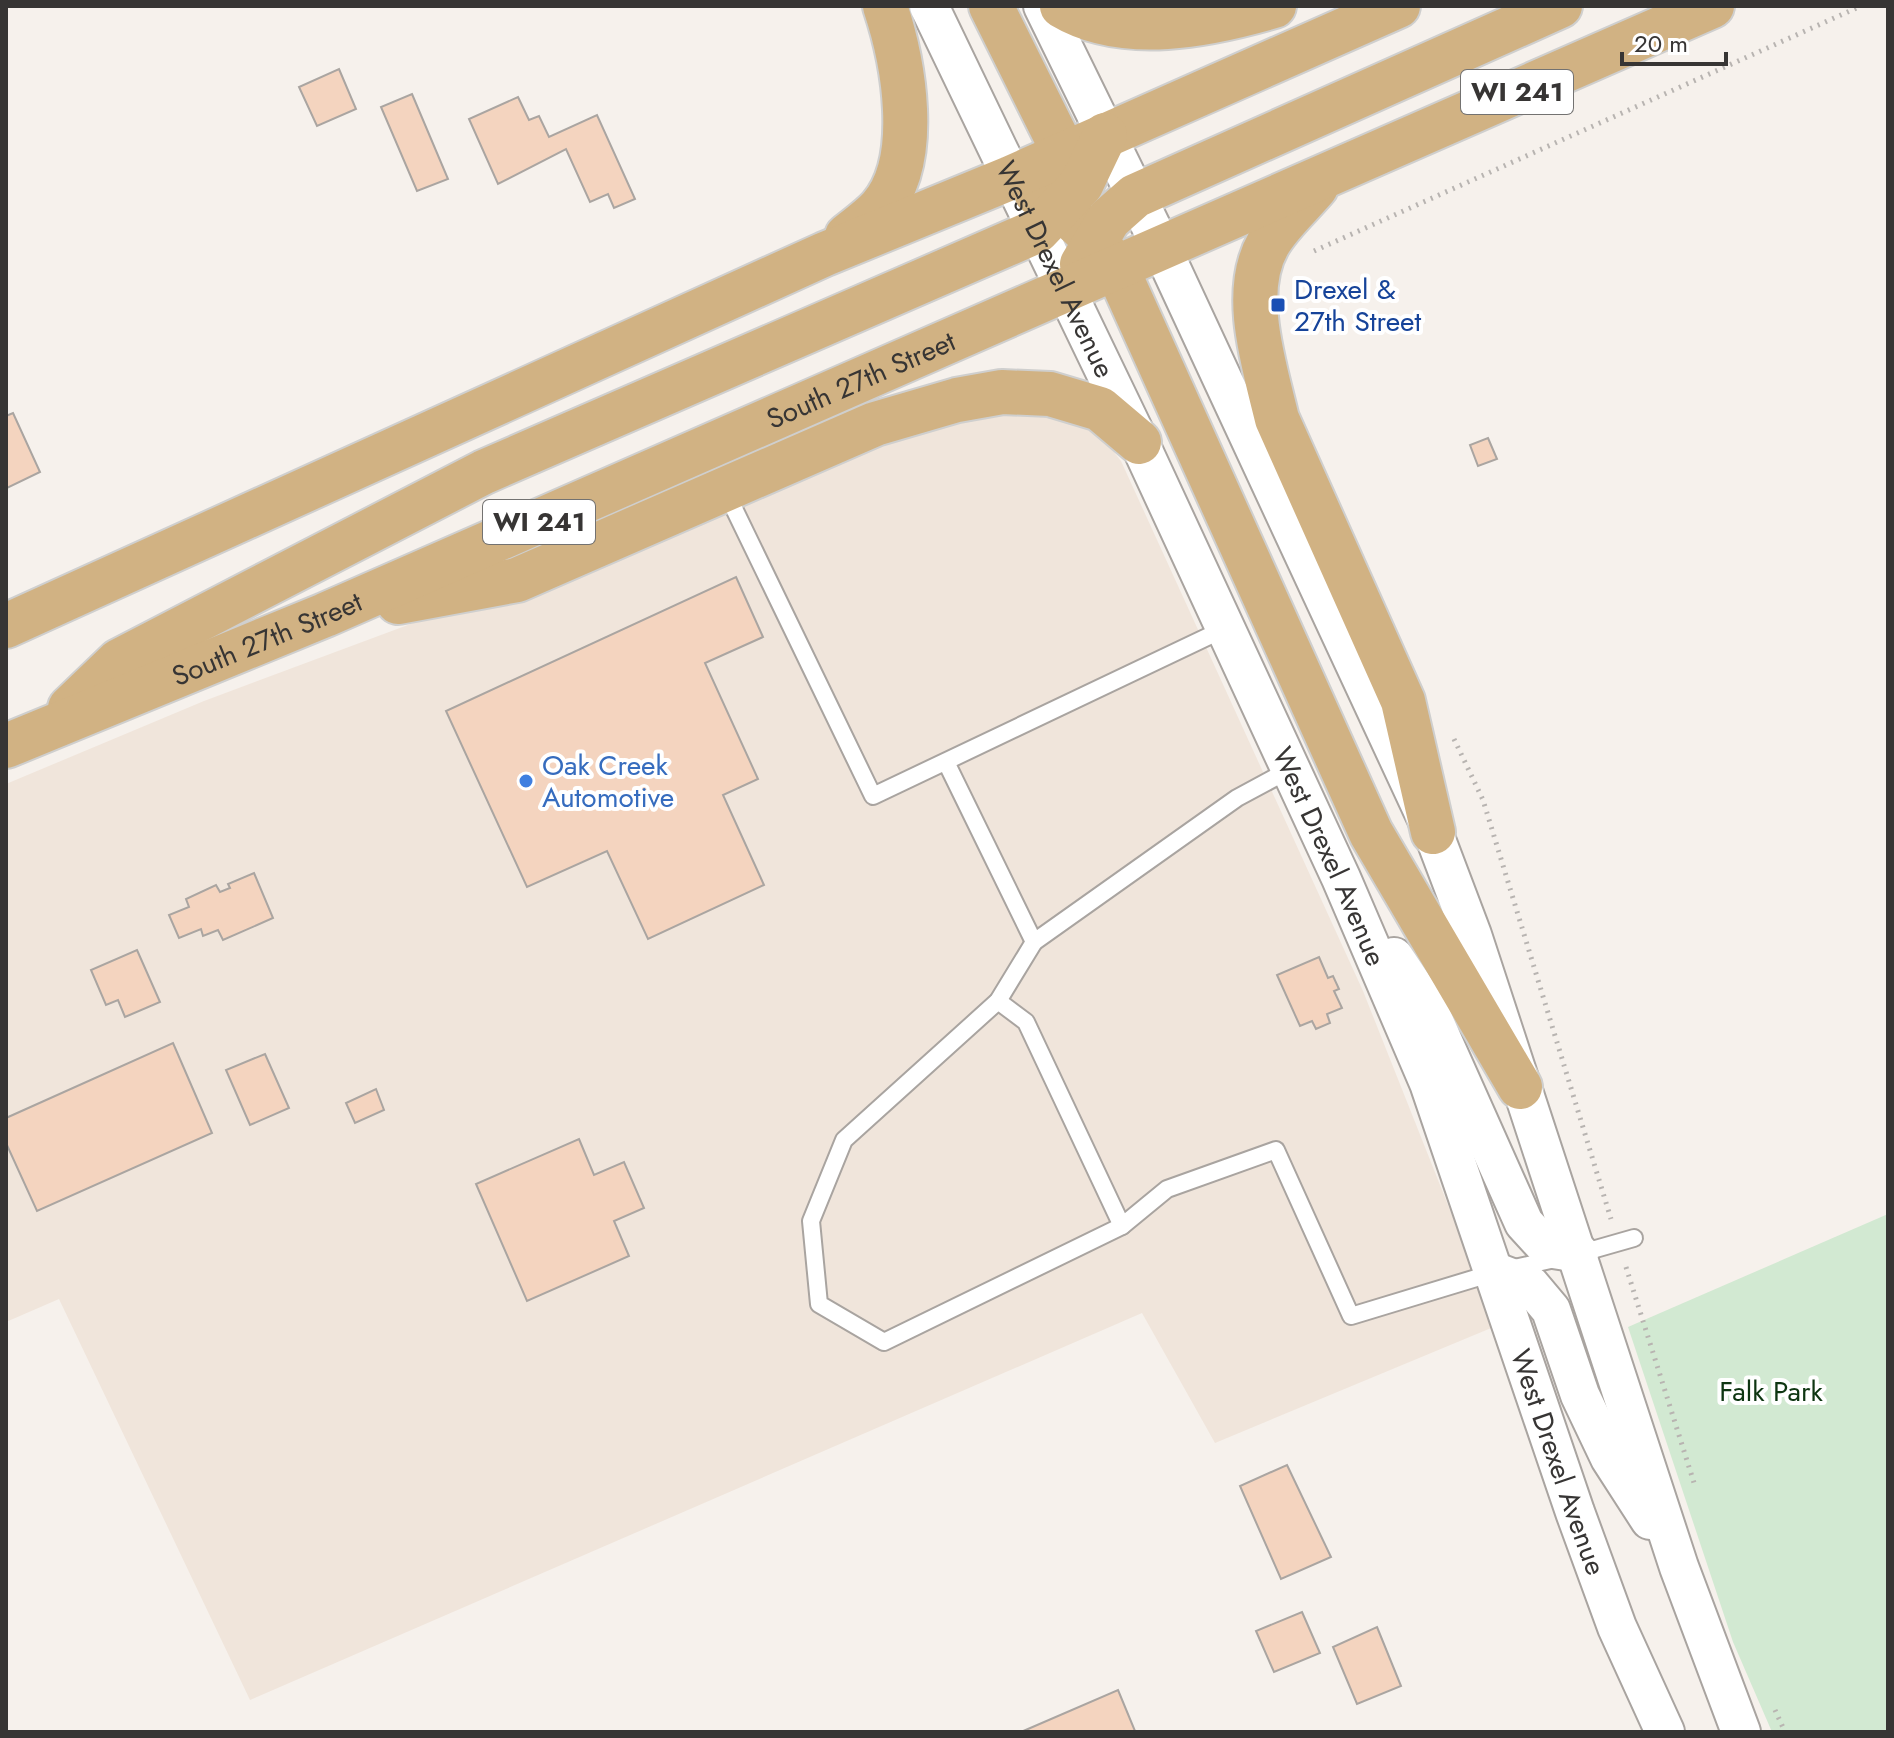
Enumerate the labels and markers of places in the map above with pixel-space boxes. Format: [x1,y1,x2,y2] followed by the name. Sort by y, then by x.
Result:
[1294,269,1422,342] place label: Drexel & 27th Street
[1269,296,1287,314] marker: Drexel & 27th Street
[542,745,674,818] place label: Oak Creek Automotive
[517,772,535,790] marker: Oak Creek Automotive

